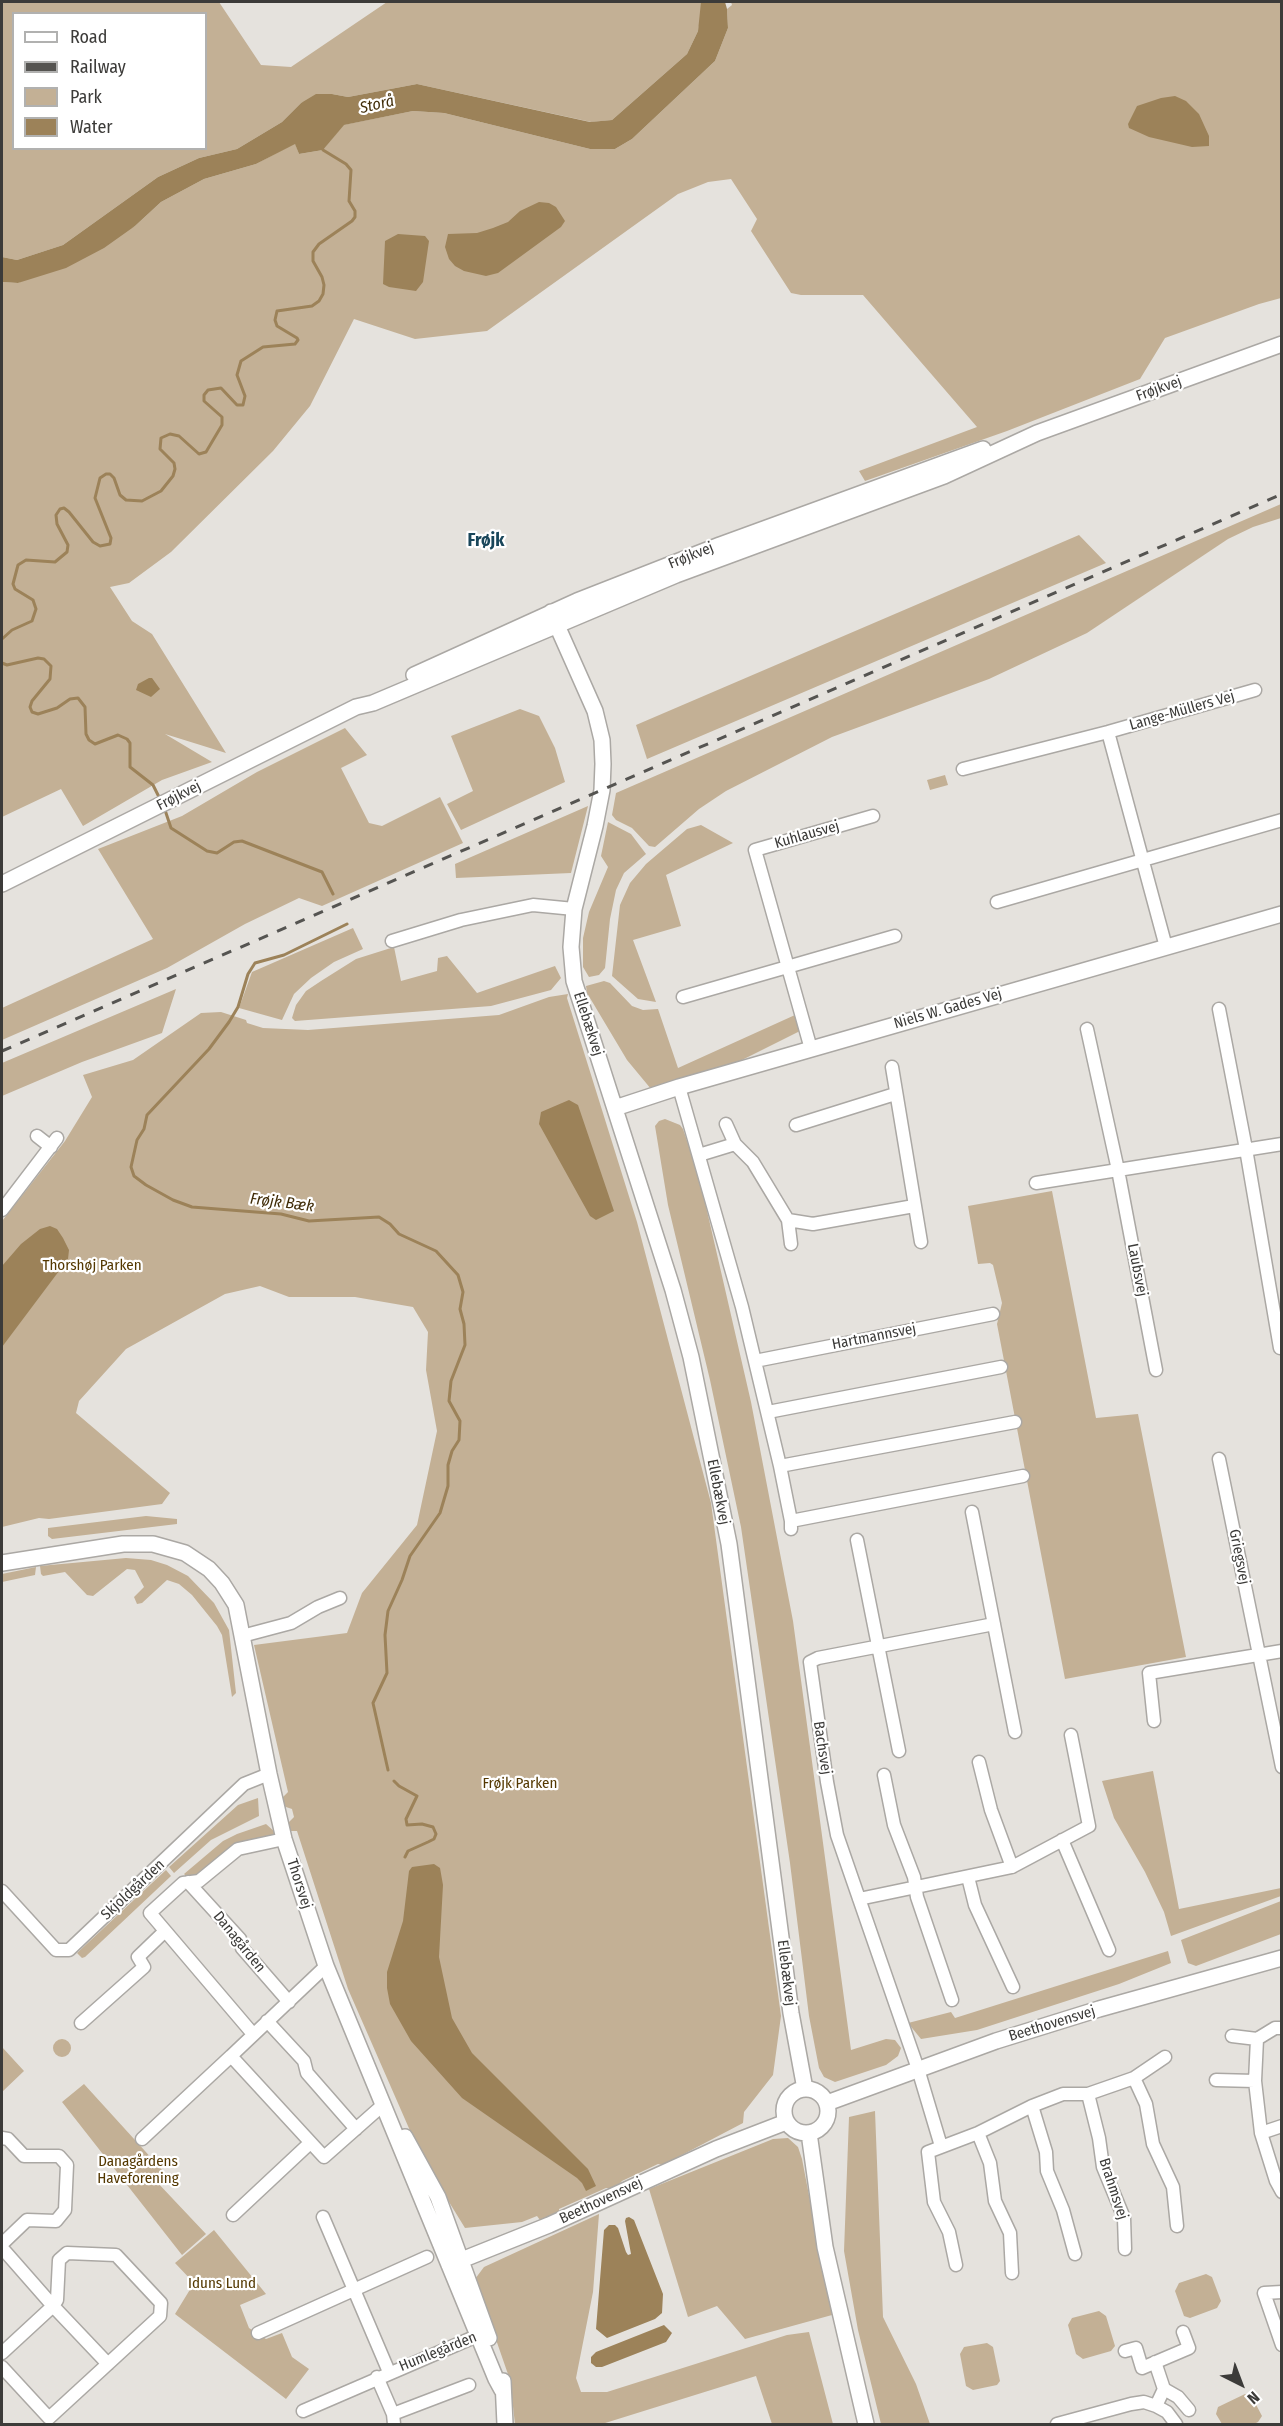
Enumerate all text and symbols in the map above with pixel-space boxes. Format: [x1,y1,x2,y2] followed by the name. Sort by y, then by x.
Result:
[12,12,207,150] legend
[70,26,107,48] text: Road
[70,56,126,78] text: Railway
[70,86,102,108] text: Park
[358,92,396,118] water label: Storå
[70,116,113,138] text: Water
[1134,372,1184,406] street label: Frøjkvej
[468,530,504,552] district label: Frøjk
[666,539,716,573] street label: Frøjkvej
[1127,687,1237,735] street label: Lange-Müllers Vej
[154,777,204,815] street label: Frøjkvej
[772,817,842,853] street label: Kuhlausvej
[892,985,1004,1033] street label: Niels W. Gades Vej
[569,990,607,1058] street label: Ellebækvej
[249,1190,315,1216] water label: Frøjk Bæk
[1123,1242,1151,1298] street label: Laubsvej
[42,1257,142,1275] park label: Thorshøj Parken
[830,1320,918,1354] street label: Hartmannsvej
[703,1458,733,1526] street label: Ellebækvej
[1225,1528,1253,1586] street label: Griegsvej
[809,1720,835,1776] street label: Bachsvej
[483,1775,557,1793] park label: Frøjk Parken
[97,1856,169,1924] street label: Skjoldgården
[282,1857,316,1911] street label: Thorsvej
[209,1908,269,1976] street label: Danagården
[773,1939,799,2007] street label: Ellebækvej
[1007,2002,1097,2046] street label: Beethovensvej
[97,2153,179,2188] park label: Danagårdens Haveforening
[1095,2156,1131,2222] street label: Brahmsvej
[557,2174,645,2228] street label: Beethovensvej
[188,2275,256,2293] park label: Iduns Lund
[397,2328,479,2376] street label: Humlegården
[1211,2354,1271,2414] north arrow
[1243,2387,1263,2408] text: N

